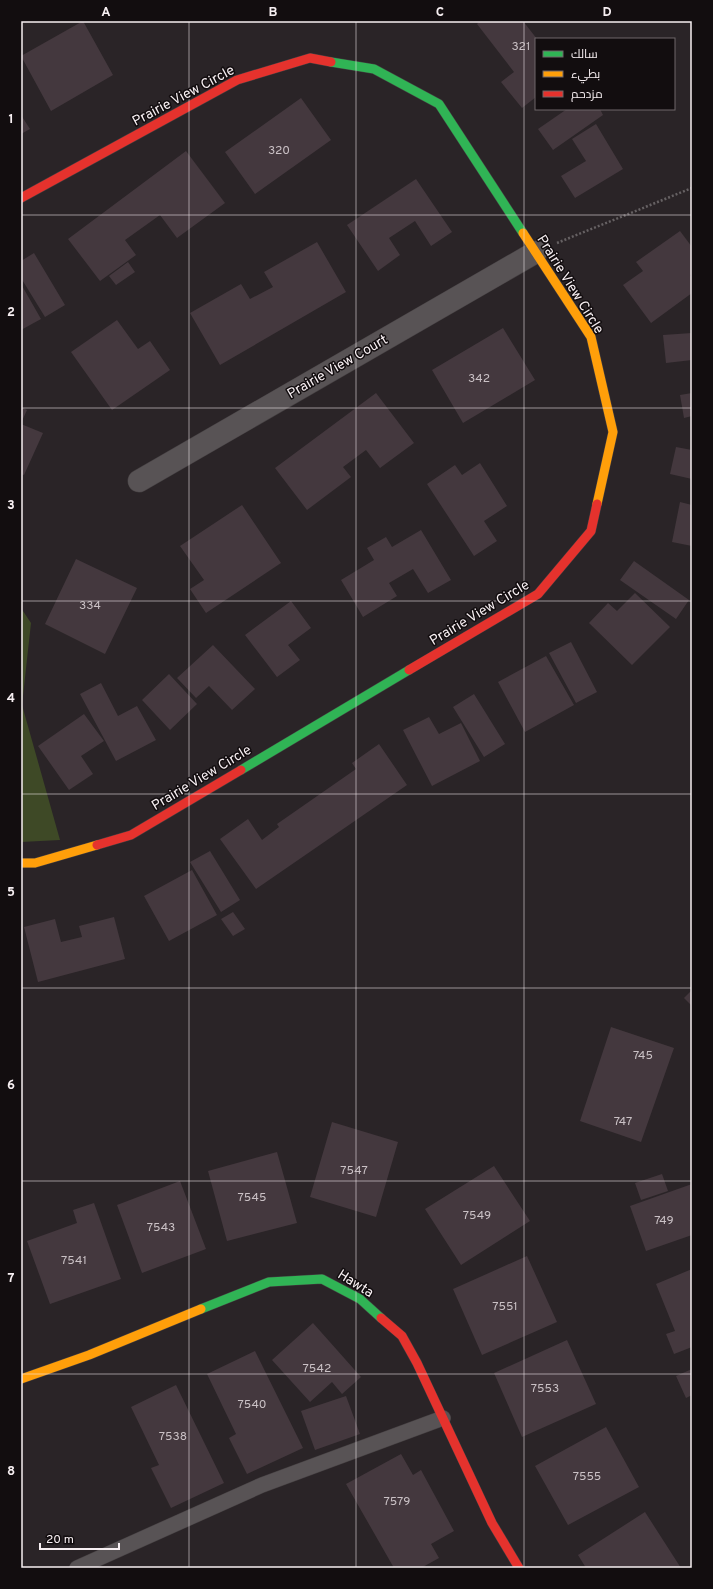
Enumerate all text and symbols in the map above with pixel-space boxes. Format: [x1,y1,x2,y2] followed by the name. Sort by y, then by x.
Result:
[101,5,111,21] text: A
[269,5,278,21] text: B
[436,5,444,21] text: C
[602,5,612,21] text: D
[535,38,675,110] legend
[512,39,530,55] house number: 321
[571,47,598,63] text: سالك
[130,62,238,130] street label: Prairie View Circle
[571,67,600,84] text: بطيء
[571,87,603,103] text: مزدحم
[8,112,14,128] text: 1
[268,143,290,159] house number: 320
[532,232,607,337] street label: Prairie View Circle
[7,305,15,321] text: 2
[284,332,391,403] street label: Prairie View Court
[468,371,490,387] house number: 342
[7,498,15,514] text: 3
[427,577,533,650] street label: Prairie View Circle
[79,598,101,614] house number: 334
[7,691,15,707] text: 4
[149,742,255,815] street label: Prairie View Circle
[7,885,15,901] text: 5
[633,1048,653,1064] house number: 745
[7,1078,15,1094] text: 6
[614,1114,632,1130] house number: 747
[340,1163,368,1179] house number: 7547
[238,1190,266,1206] house number: 7545
[463,1208,491,1224] house number: 7549
[654,1213,674,1229] house number: 749
[147,1220,175,1236] house number: 7543
[61,1253,87,1269] house number: 7541
[334,1267,376,1302] street label: Hawta
[8,1271,15,1287] text: 7
[492,1299,518,1315] house number: 7551
[303,1361,331,1377] house number: 7542
[531,1381,559,1397] house number: 7553
[237,1397,267,1413] house number: 7540
[159,1429,187,1445] house number: 7538
[7,1464,15,1480] text: 8
[573,1469,601,1485] house number: 7555
[383,1494,411,1510] house number: 7579
[40,1525,119,1551] scale bar
[46,1532,74,1548] text: 20 m

